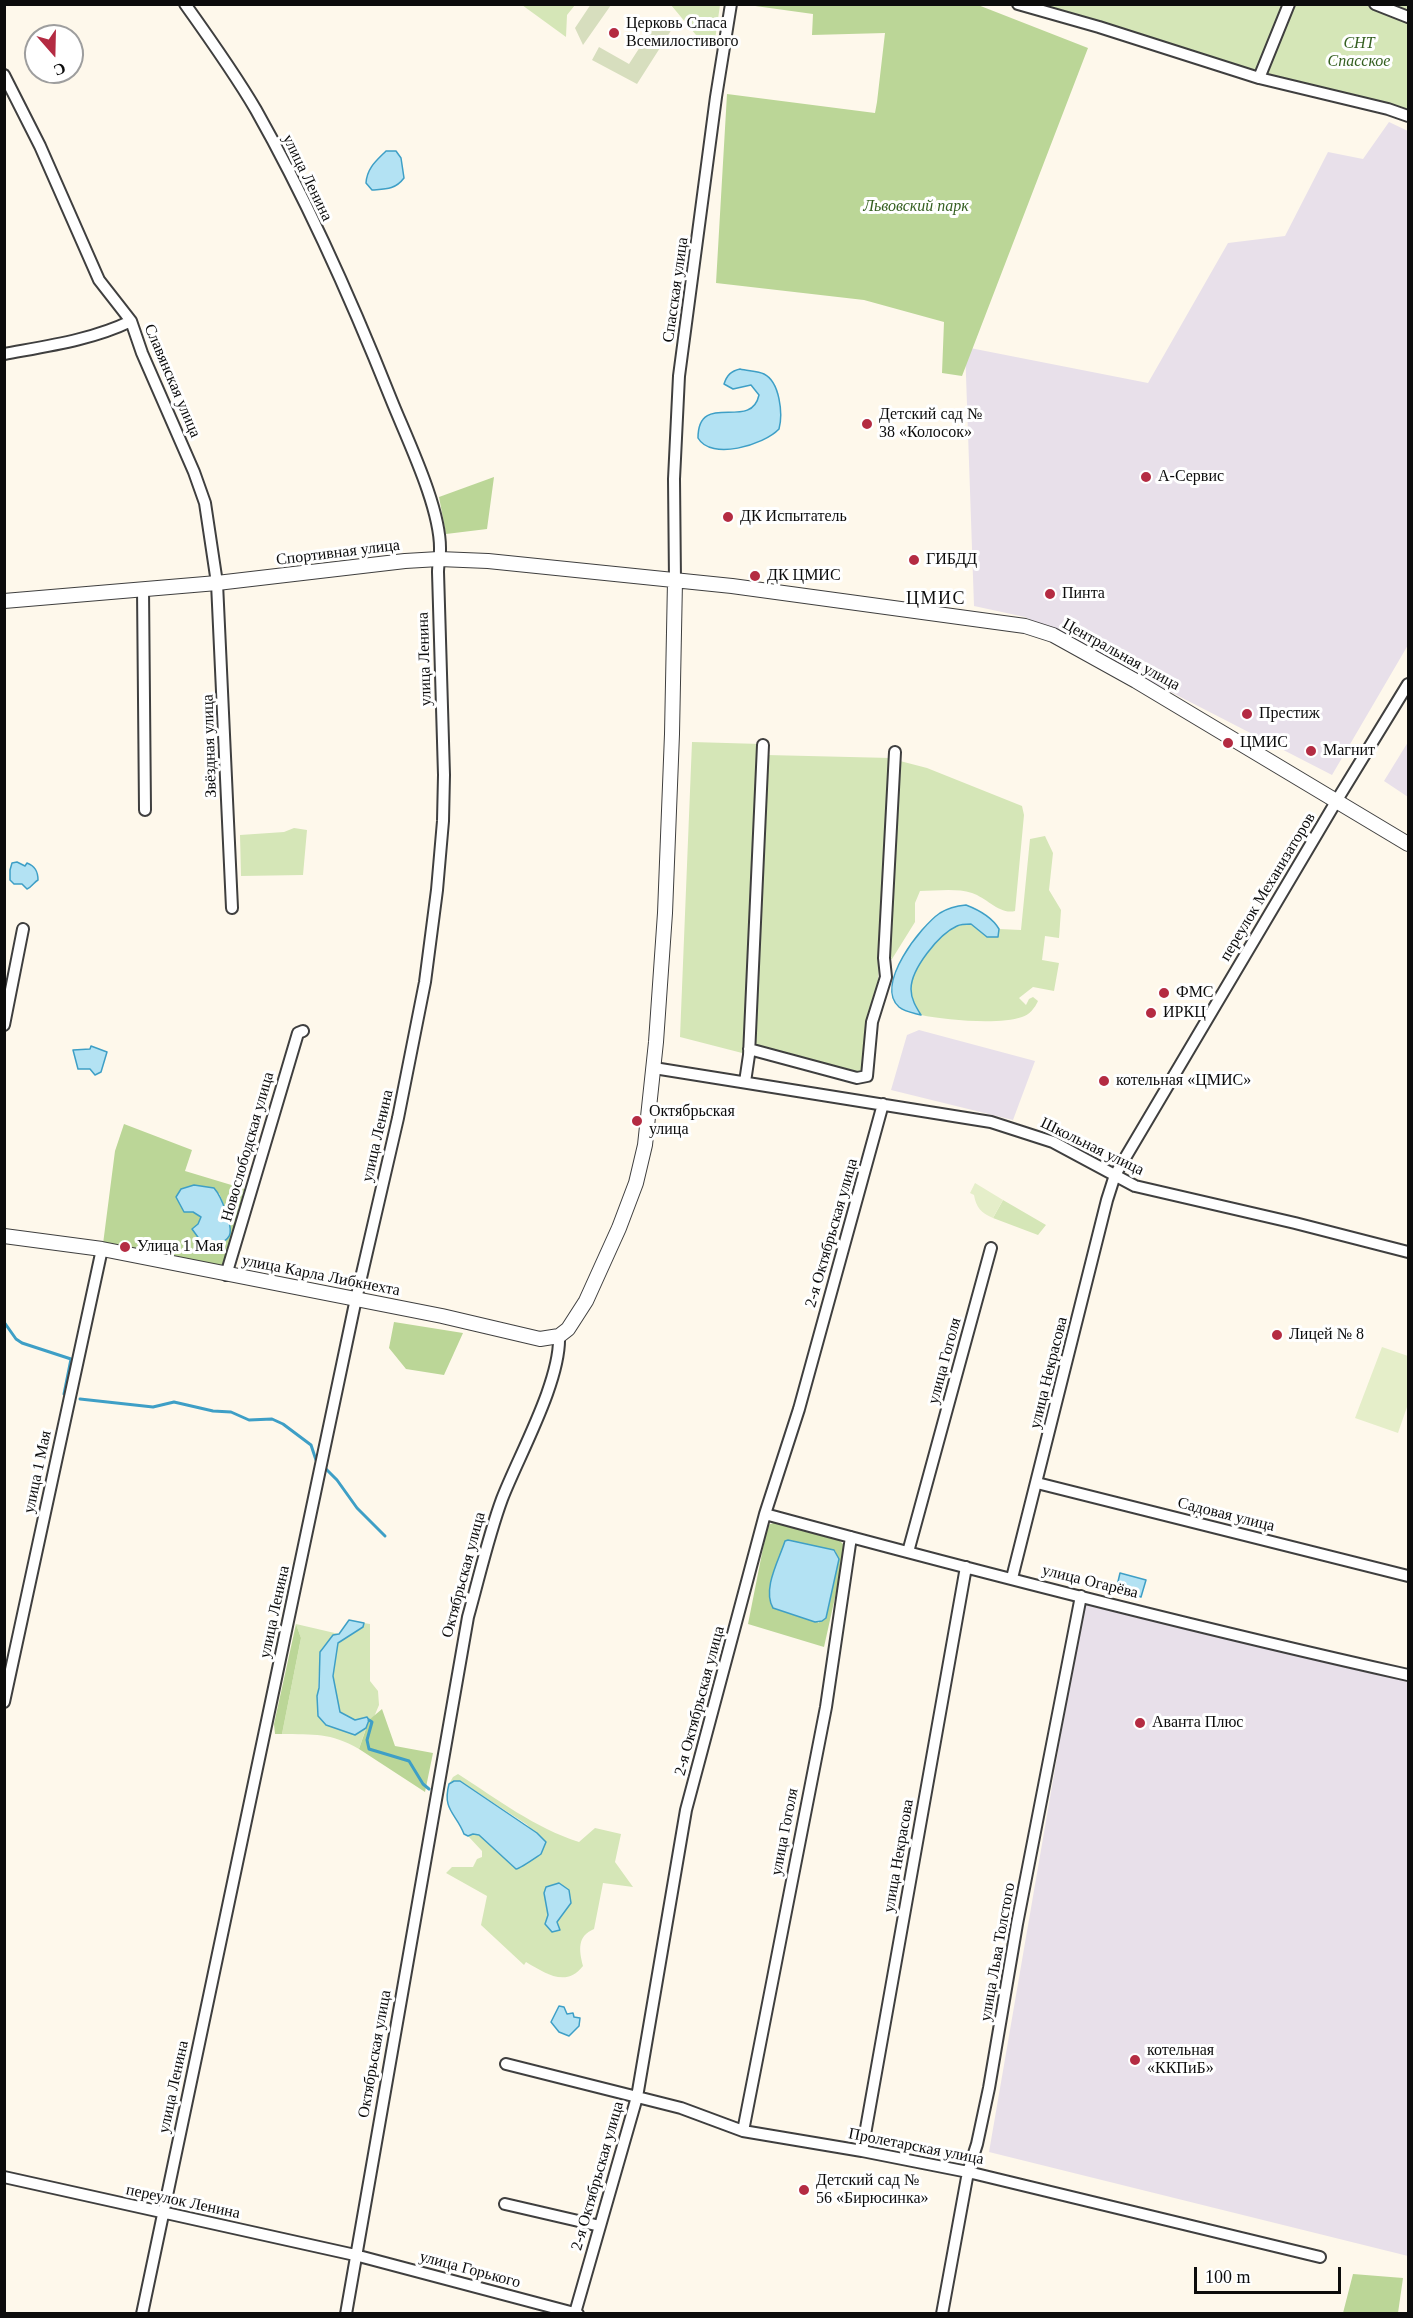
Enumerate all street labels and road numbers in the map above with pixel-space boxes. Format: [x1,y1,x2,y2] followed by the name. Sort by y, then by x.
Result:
[278,131,336,225] street label: улица Ленина
[659,236,693,344] street label: Спасская улица
[139,321,205,441] street label: Славянская улица
[275,536,401,570] street label: Спортивная улица
[414,612,436,706] street label: улица Ленина
[1059,615,1183,695] street label: Центральная улица
[199,694,221,798] street label: Звёздная улица
[1216,809,1320,965] street label: переулок Механизаторов
[217,1070,279,1224] street label: Новослободская улица
[358,1088,398,1184] street label: улица Ленина
[1037,1114,1147,1180] street label: Школьная улица
[802,1156,862,1310] street label: 2-я Октябрьская улица
[240,1251,402,1301] street label: улица Карла Либкнехта
[1026,1315,1072,1431] street label: улица Некрасова
[924,1316,966,1406] street label: улица Гоголя
[20,1429,56,1515] street label: улица 1 Мая
[1176,1494,1276,1536] street label: Садовая улица
[438,1510,490,1640] street label: Октябрьская улица
[1040,1561,1140,1603] street label: улица Огарёва
[256,1564,294,1660] street label: улица Ленина
[671,1624,729,1778] street label: 2-я Октябрьская улица
[767,1787,803,1877] street label: улица Гоголя
[880,1798,918,1914] street label: улица Некрасова
[976,1881,1020,2023] street label: улица Льва Толстого
[354,1989,396,2119] street label: Октябрьская улица
[155,2039,193,2135] street label: улица Ленина
[568,2099,628,2253] street label: 2-я Октябрьская улица
[847,2124,985,2170] street label: Пролетарская улица
[124,2181,242,2223] street label: переулок Ленина
[417,2247,523,2293] street label: улица Горького

